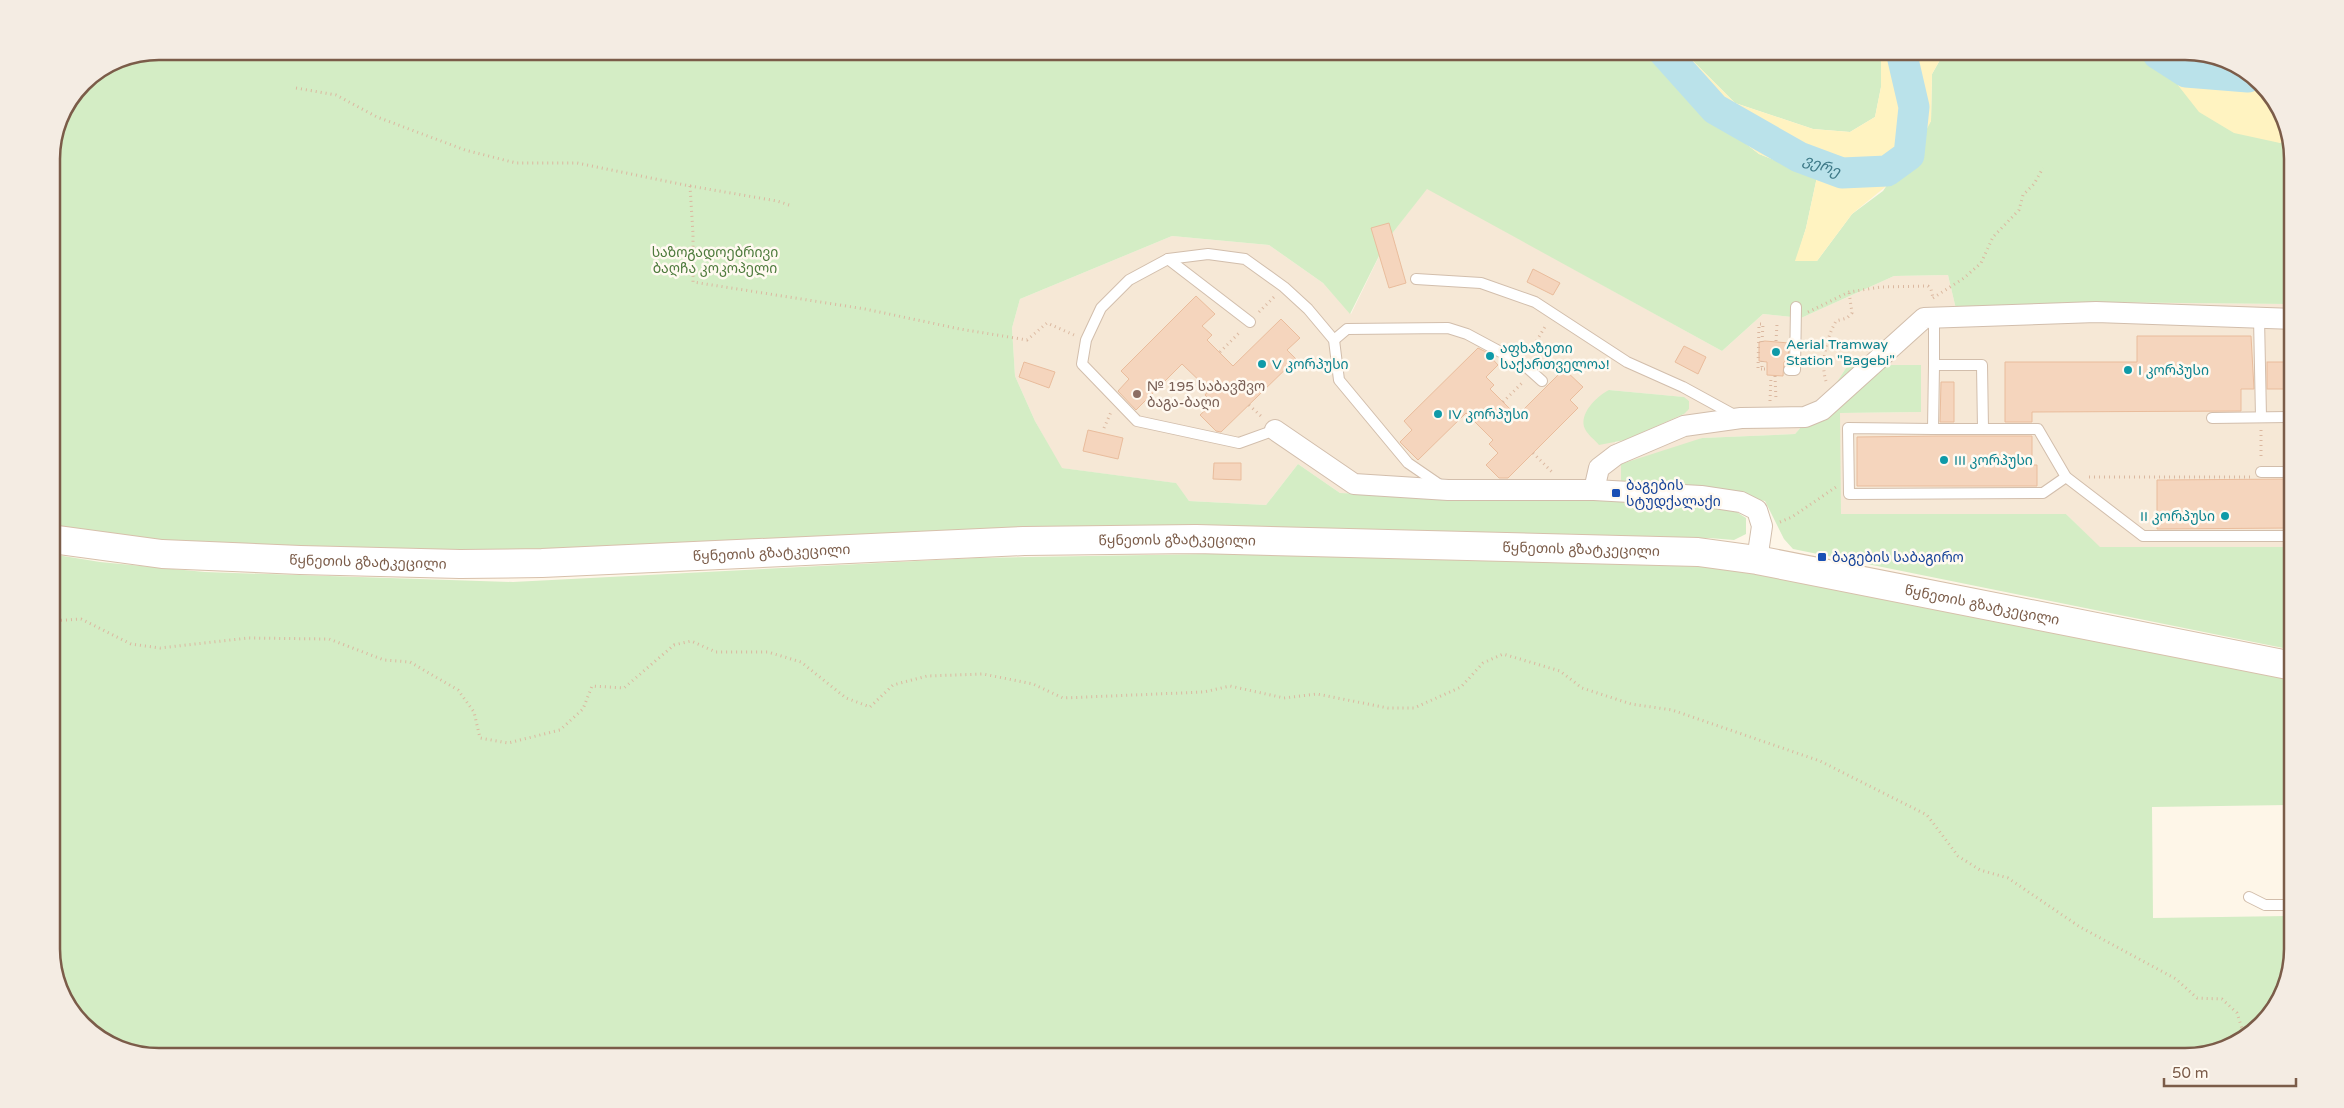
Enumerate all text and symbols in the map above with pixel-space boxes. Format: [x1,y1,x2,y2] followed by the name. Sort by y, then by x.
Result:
[1801,150,1844,181] water label: ვერე
[652,244,778,277] park label: საზოგადოებრივი ბაღჩა კოკოპელი
[1786,336,1895,369] place label: Aerial Tramway Station "Bagebi"
[1500,340,1610,373] place label: აფხაზეთი საქართველოა!
[1770,346,1782,358] marker: Aerial Tramway Station "Bagebi"
[1484,350,1496,362] marker: აფხაზეთი საქართველოა!
[1272,356,1349,373] place label: V კორპუსი
[1256,358,1268,370] marker: V კორპუსი
[2138,362,2209,379] place label: I კორპუსი
[2122,364,2134,376] marker: I კორპუსი
[1147,378,1265,411] place label: № 195 საბავშვო ბაგა-ბაღი
[1131,388,1143,400] marker: № 195 საბავშვო ბაგა-ბაღი
[1448,406,1529,423] place label: IV კორპუსი
[1432,408,1444,420] marker: IV კორპუსი
[1954,452,2033,469] place label: III კორპუსი
[1938,454,1950,466] marker: III კორპუსი
[1626,477,1721,510] place label: ბაგების სტუდქალაქი
[1610,487,1622,499] marker: ბაგების სტუდქალაქი
[2140,508,2215,525] place label: II კორპუსი
[2219,510,2231,522] marker: II კორპუსი
[1098,530,1256,549] street label: წყნეთის გზატკეცილი
[1502,538,1660,560] street label: წყნეთის გზატკეცილი
[693,540,851,565] street label: წყნეთის გზატკეცილი
[1832,549,1964,566] place label: ბაგების საბაგირო
[289,551,447,572] street label: წყნეთის გზატკეცილი
[1816,551,1828,563] marker: ბაგების საბაგირო
[1903,581,2061,628] street label: წყნეთის გზატკეცილი
[2164,1056,2296,1088] scale bar
[2172,1064,2209,1082] text: 50 m

